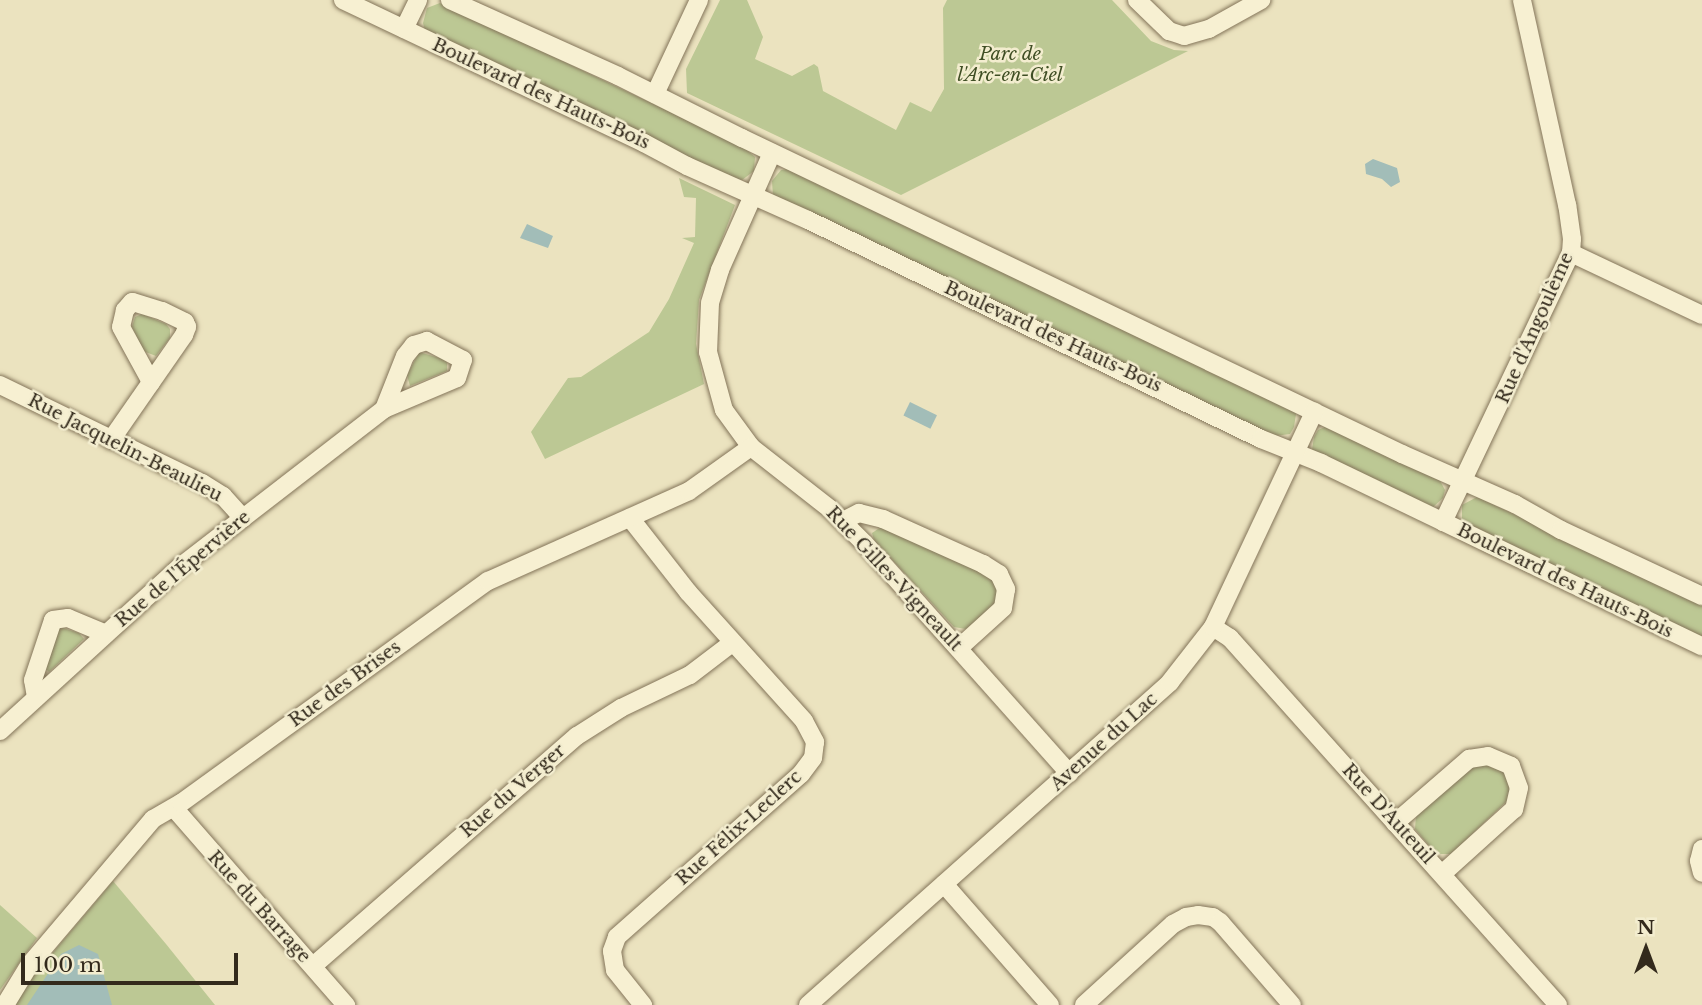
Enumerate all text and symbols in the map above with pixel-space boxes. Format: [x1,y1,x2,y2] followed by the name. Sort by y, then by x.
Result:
[429,34,653,154] street label: Boulevard des Hauts-Bois
[957,44,1063,86] park label: Parc de l'Arc-en-Ciel
[1492,249,1578,407] street label: Rue d'Angoulème
[941,277,1165,397] street label: Boulevard des Hauts-Bois
[24,390,226,506] street label: Rue Jacquelin-Beaulieu
[821,502,967,656] street label: Rue Gilles-Vigneault
[111,506,255,632] street label: Rue de l'Épervière
[1454,519,1676,643] street label: Boulevard des Hauts-Bois
[285,636,405,732] street label: Rue des Brises
[1046,689,1162,795] street label: Avenue du Lac
[456,739,570,843] street label: Rue du Verger
[1337,760,1439,868] street label: Rue D'Auteuil
[672,766,806,890] street label: Rue Félix-Leclerc
[203,847,315,967] street label: Rue du Barrage
[1611,914,1681,984] north arrow
[1637,916,1655,939] text: N
[24,939,242,983] scale bar
[34,952,102,978] text: 100 m

